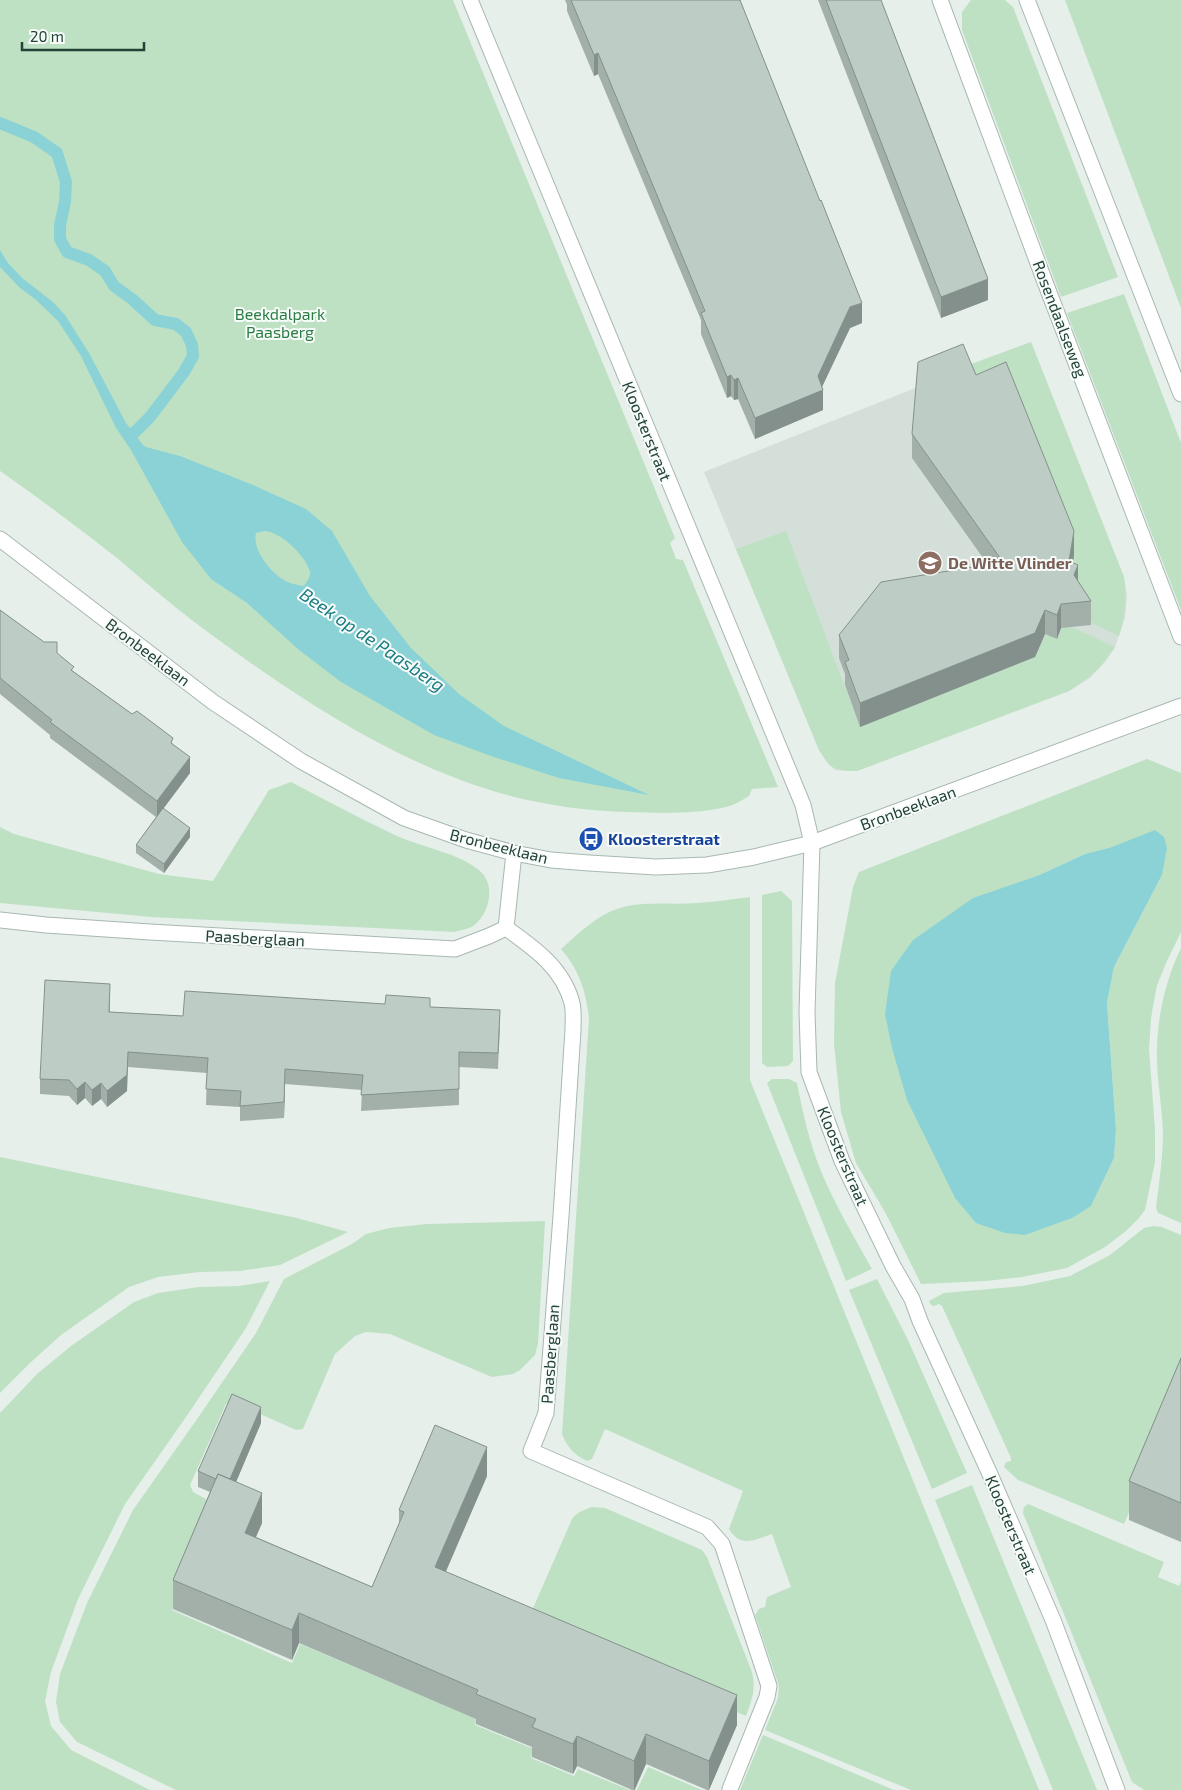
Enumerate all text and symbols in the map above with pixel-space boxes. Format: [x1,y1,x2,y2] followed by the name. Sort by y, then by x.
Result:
[22,20,145,52] scale bar
[30,27,64,45] text: 20 m
[1029,258,1092,380] street label: Rosendaalseweg
[235,304,325,341] park label: Beekdalpark Paasberg
[619,378,676,483] street label: Kloosterstraat
[917,550,943,576] school or university icon: De Witte Vlinder
[948,553,1072,572] place label: De Witte Vlinder
[296,583,449,696] water label: Beek op de Paasberg
[102,614,194,689] street label: Bronbeeklaan
[857,781,958,834] street label: Bronbeeklaan
[448,824,550,867] street label: Bronbeeklaan
[578,826,604,852] bus stop icon: Kloosterstraat
[608,829,720,848] place label: Kloosterstraat
[205,925,305,950] street label: Paasberglaan
[814,1103,873,1208] street label: Kloosterstraat
[537,1304,562,1404] street label: Paasberglaan
[982,1472,1041,1577] street label: Kloosterstraat

